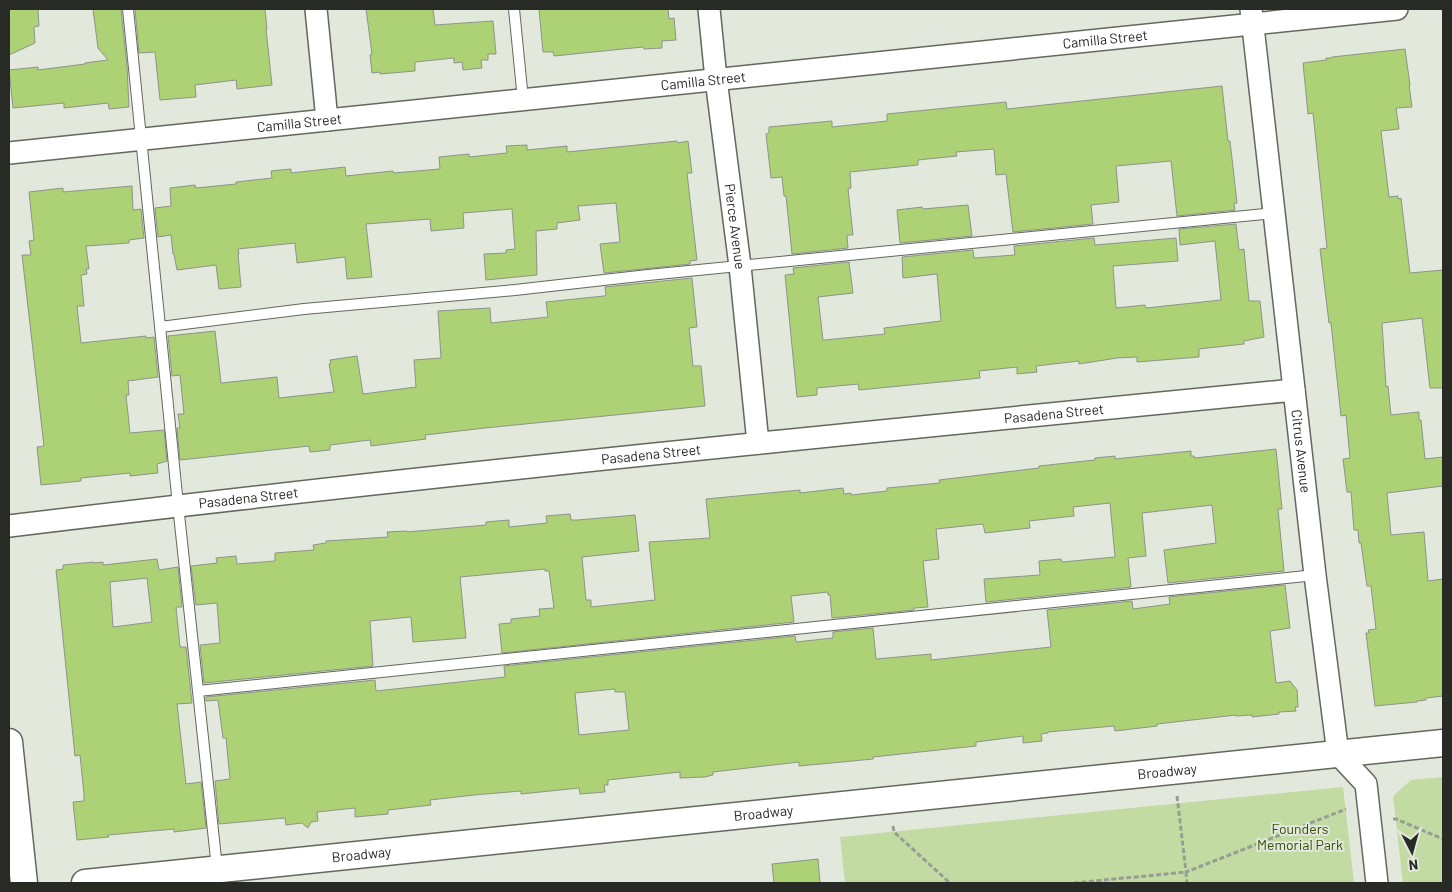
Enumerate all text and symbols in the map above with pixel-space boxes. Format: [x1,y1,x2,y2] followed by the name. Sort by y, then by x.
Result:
[1062,26,1148,52] street label: Camilla Street
[660,68,747,93] street label: Camilla Street
[256,110,343,135] street label: Camilla Street
[721,182,749,270] street label: Pierce Avenue
[1003,400,1105,427] street label: Pasadena Street
[1288,408,1315,494] street label: Citrus Avenue
[600,440,702,467] street label: Pasadena Street
[198,483,299,512] street label: Pasadena Street
[1137,759,1198,782] street label: Broadway
[733,801,794,824] street label: Broadway
[1257,820,1343,853] park label: Founders Memorial Park
[1387,827,1437,877] north arrow
[331,842,393,866] street label: Broadway
[1408,856,1419,874] text: N

